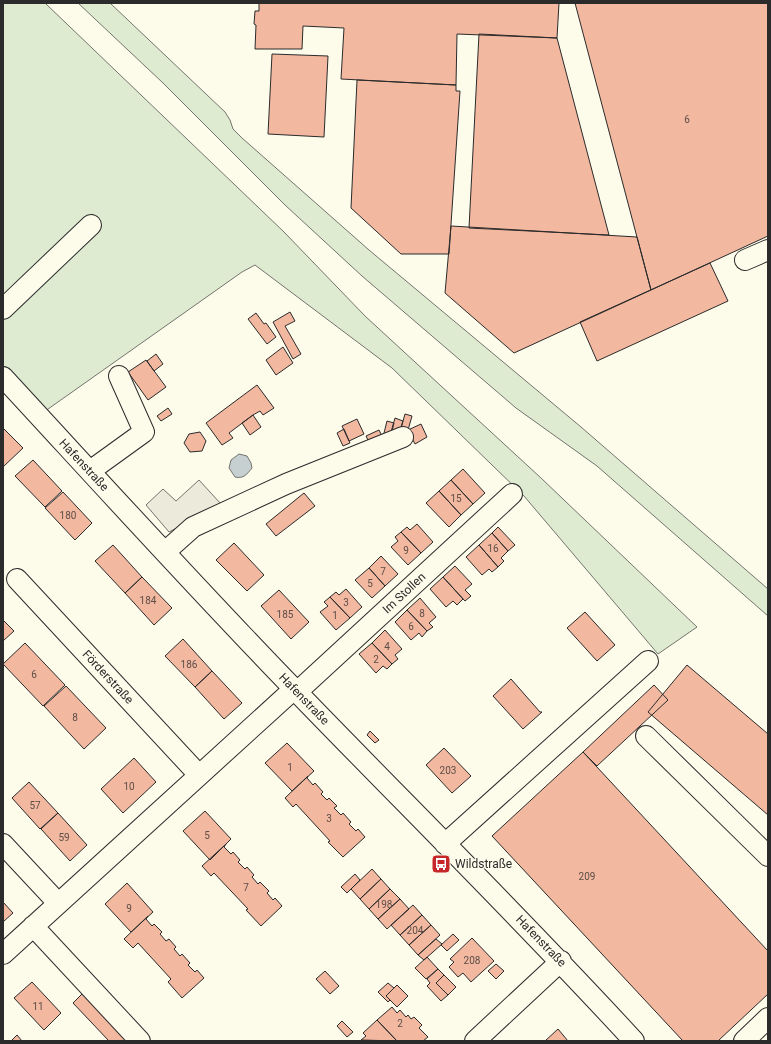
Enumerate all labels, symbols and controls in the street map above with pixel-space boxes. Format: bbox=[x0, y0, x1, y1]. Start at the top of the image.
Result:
house number: 6 bbox=[684, 114, 690, 125]
street label: Hafenstraße bbox=[56, 436, 112, 494]
house number: 15 bbox=[450, 493, 462, 504]
house number: 180 bbox=[60, 510, 77, 521]
house number: 16 bbox=[487, 543, 499, 554]
house number: 9 bbox=[403, 545, 409, 556]
house number: 7 bbox=[380, 566, 386, 577]
street label: Im Stollen bbox=[380, 570, 428, 616]
house number: 5 bbox=[367, 578, 373, 589]
house number: 184 bbox=[140, 595, 157, 606]
house number: 3 bbox=[343, 597, 349, 608]
house number: 8 bbox=[419, 608, 425, 619]
house number: 185 bbox=[277, 609, 294, 620]
house number: 1 bbox=[332, 610, 338, 621]
house number: 6 bbox=[408, 621, 414, 632]
house number: 4 bbox=[384, 641, 390, 652]
street label: Förderstraße bbox=[80, 647, 136, 707]
house number: 2 bbox=[373, 654, 379, 665]
house number: 186 bbox=[181, 659, 198, 670]
house number: 6 bbox=[31, 669, 37, 680]
street label: Hafenstraße bbox=[276, 670, 332, 728]
house number: 8 bbox=[72, 712, 78, 723]
house number: 1 bbox=[287, 762, 293, 773]
house number: 203 bbox=[440, 765, 456, 776]
house number: 10 bbox=[123, 781, 135, 792]
house number: 57 bbox=[29, 800, 41, 811]
house number: 3 bbox=[326, 813, 332, 824]
house number: 5 bbox=[204, 830, 210, 841]
house number: 59 bbox=[58, 832, 70, 843]
bus stop icon: Wildstraße bbox=[430, 853, 452, 875]
place label: Wildstraße bbox=[455, 857, 512, 871]
house number: 209 bbox=[579, 871, 595, 882]
house number: 7 bbox=[243, 882, 249, 893]
house number: 198 bbox=[376, 899, 393, 910]
house number: 9 bbox=[126, 903, 132, 914]
street label: Hafenstraße bbox=[513, 912, 569, 970]
house number: 204 bbox=[407, 925, 424, 936]
house number: 208 bbox=[464, 955, 481, 966]
house number: 11 bbox=[32, 1001, 44, 1012]
house number: 2 bbox=[397, 1018, 403, 1029]

